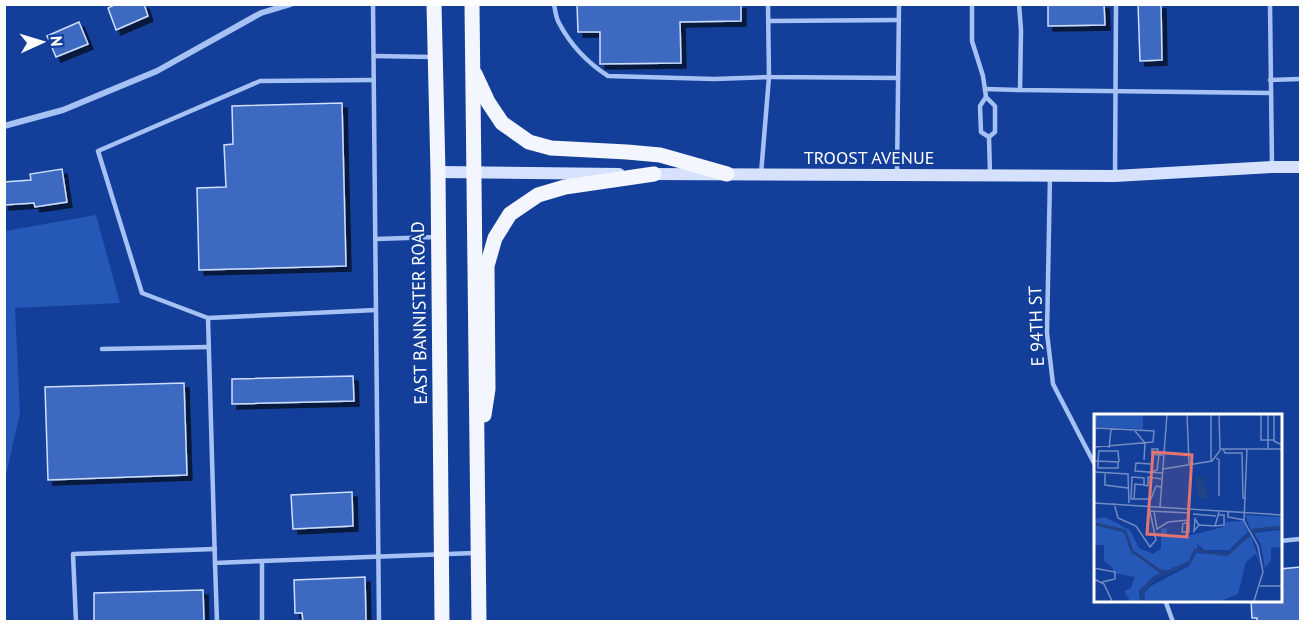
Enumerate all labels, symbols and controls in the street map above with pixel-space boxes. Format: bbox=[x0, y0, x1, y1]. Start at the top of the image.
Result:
north arrow bbox=[12, 12, 72, 72]
text: N bbox=[47, 35, 67, 47]
street label: TROOST AVENUE bbox=[804, 146, 934, 169]
street label: EAST BANNISTER ROAD bbox=[406, 221, 432, 405]
street label: E 94TH ST bbox=[1023, 285, 1049, 367]
inset map bbox=[1094, 414, 1281, 602]

